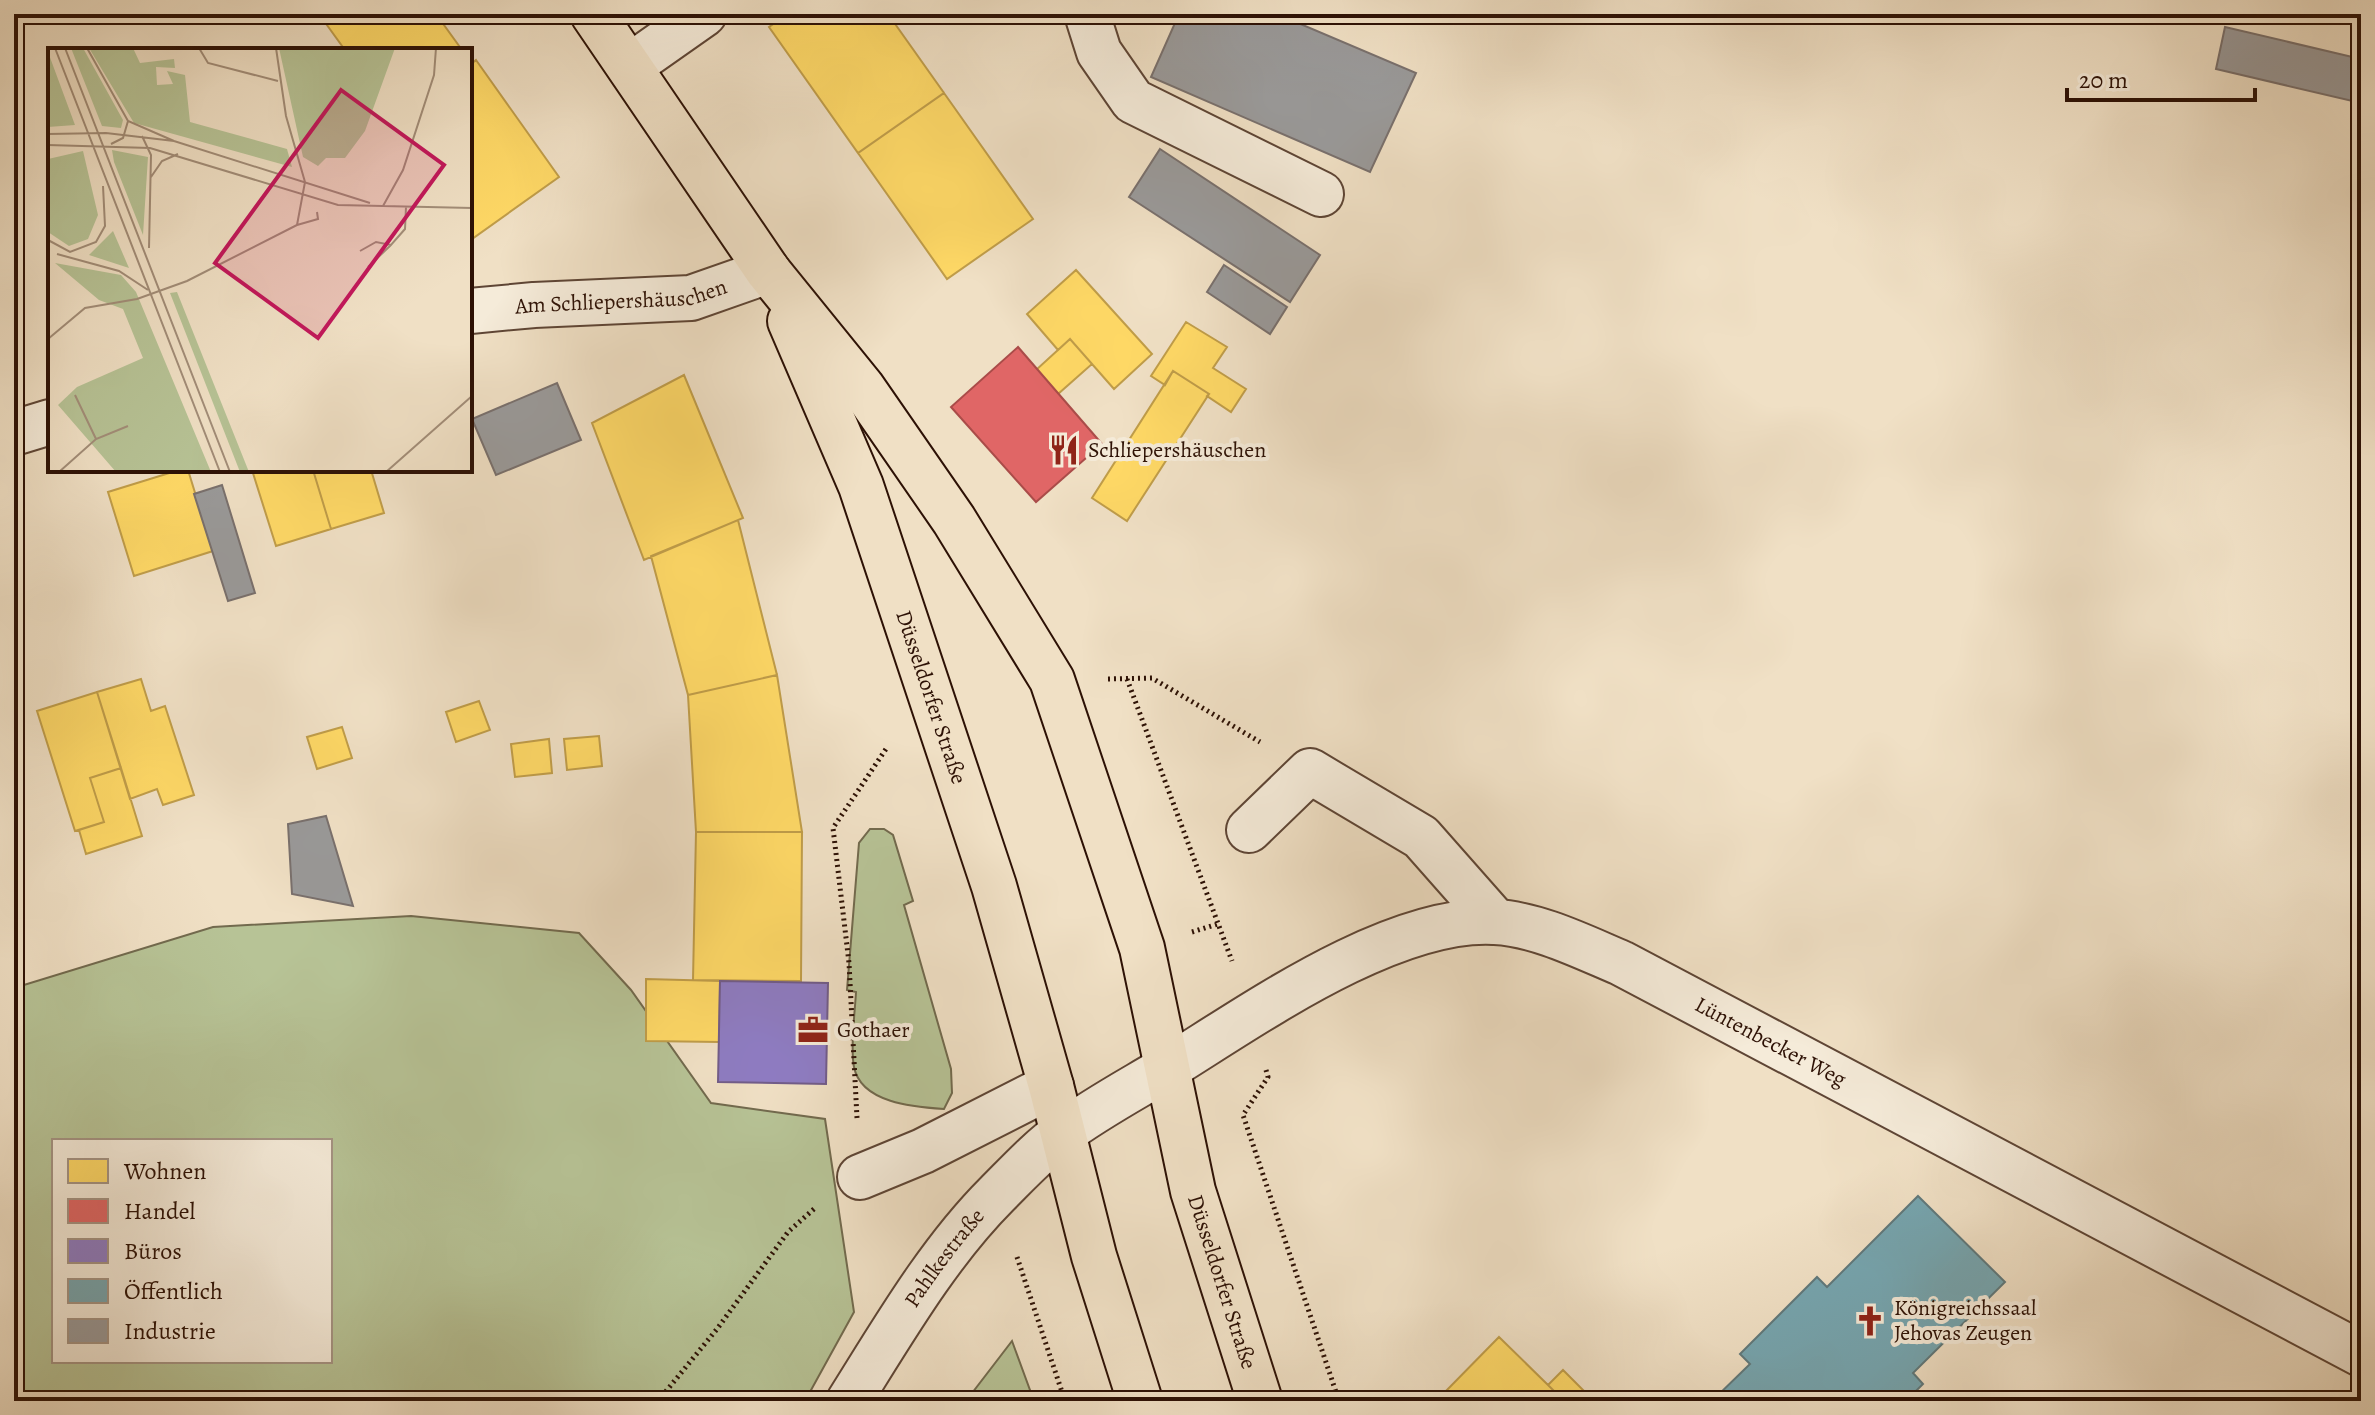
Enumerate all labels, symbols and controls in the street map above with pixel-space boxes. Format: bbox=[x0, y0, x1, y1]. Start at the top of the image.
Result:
inset map bbox=[48, 48, 472, 472]
scale bar bbox=[2067, 52, 2255, 102]
text: 20 m bbox=[2079, 64, 2128, 96]
street label: Am Schliepershäuschen bbox=[513, 272, 731, 322]
restaurant icon: Schliepershäuschen bbox=[1047, 433, 1081, 467]
place label: Schliepershäuschen bbox=[1088, 435, 1266, 465]
street label: Düsseldorfer Straße bbox=[888, 606, 974, 788]
street label: Lüntenbecker Weg bbox=[1690, 990, 1852, 1094]
office icon: Gothaer bbox=[796, 1013, 830, 1047]
place label: Gothaer bbox=[837, 1015, 910, 1045]
legend bbox=[52, 1139, 332, 1363]
text: Wohnen bbox=[123, 1155, 206, 1187]
street label: Düsseldorfer Straße bbox=[1180, 1191, 1264, 1373]
text: Handel bbox=[124, 1195, 196, 1227]
street label: Pahlkestraße bbox=[897, 1202, 991, 1313]
text: Büros bbox=[124, 1235, 182, 1267]
text: Öffentlich bbox=[124, 1275, 223, 1307]
place label: Königreichssaal Jehovas Zeugen bbox=[1894, 1293, 2036, 1348]
church icon: Königreichssaal Jehovas Zeugen bbox=[1853, 1304, 1887, 1338]
text: Industrie bbox=[124, 1315, 216, 1347]

